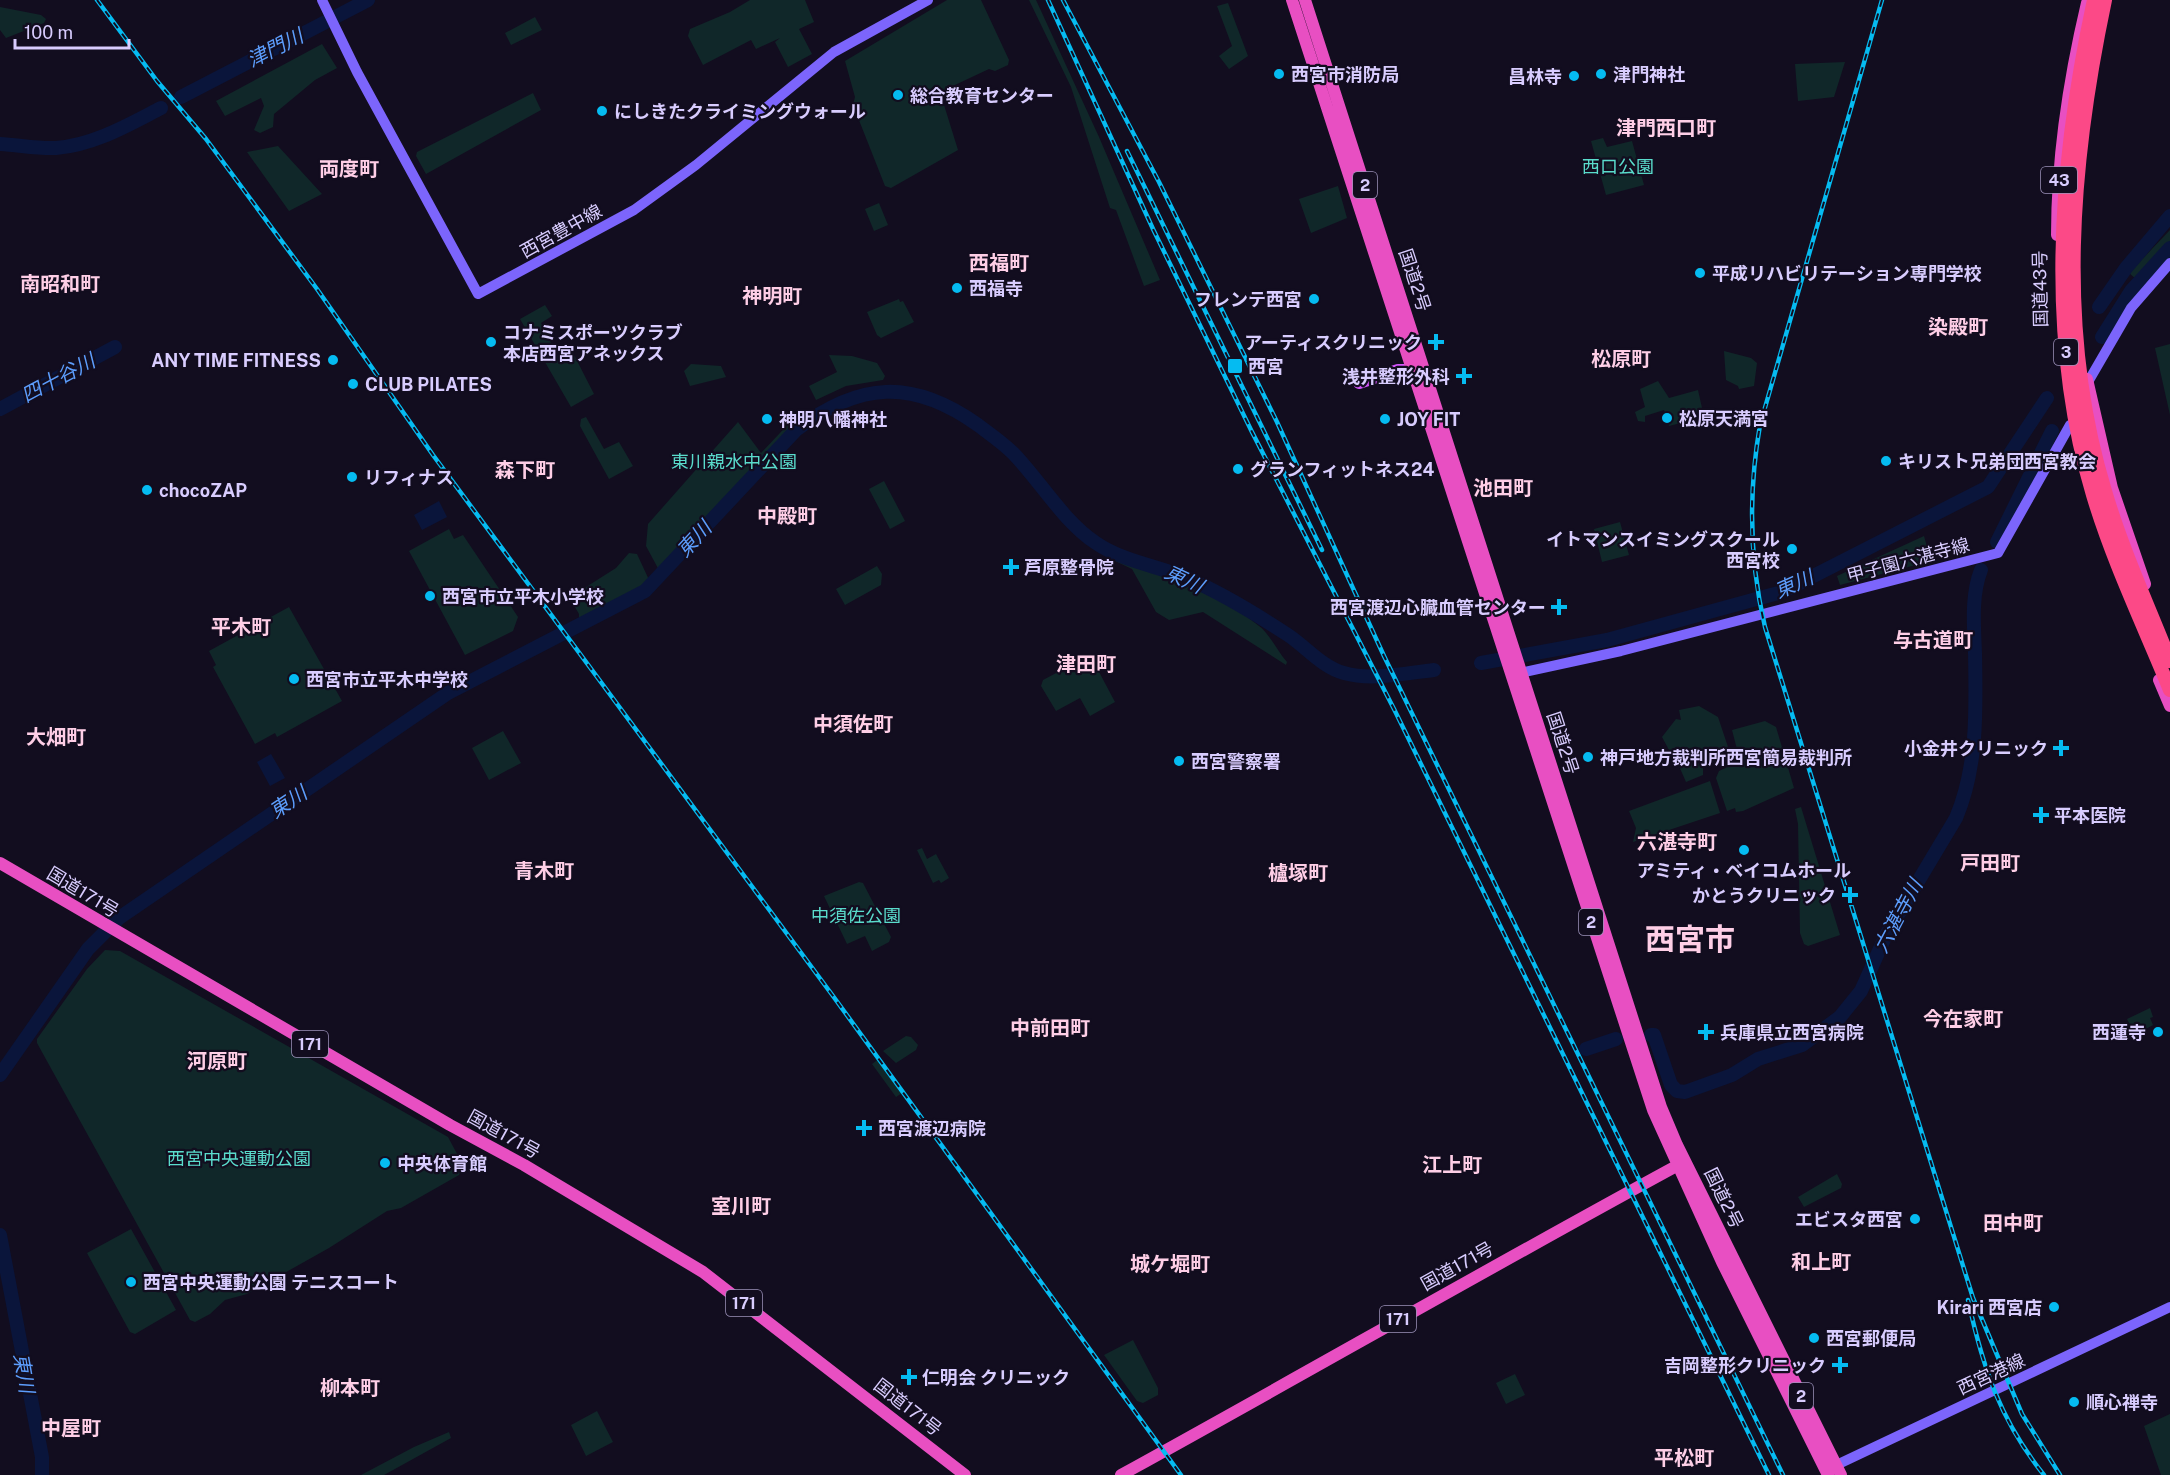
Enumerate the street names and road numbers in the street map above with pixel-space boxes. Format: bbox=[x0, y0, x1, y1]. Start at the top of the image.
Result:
road number: 43 bbox=[2041, 167, 2077, 193]
road number: 2 bbox=[1353, 172, 1377, 198]
street label: 西宮豊中線 bbox=[517, 200, 605, 262]
street label: 国道2号 bbox=[1395, 246, 1435, 314]
street label: 国道43号 bbox=[2029, 250, 2051, 328]
road number: 3 bbox=[2054, 339, 2078, 365]
street label: 甲子園六湛寺線 bbox=[1844, 534, 1972, 586]
street label: 国道2号 bbox=[1543, 709, 1583, 777]
street label: 国道171号 bbox=[43, 862, 123, 922]
road number: 2 bbox=[1579, 909, 1603, 935]
road number: 171 bbox=[292, 1031, 328, 1057]
street label: 国道171号 bbox=[464, 1105, 544, 1163]
street label: 国道2号 bbox=[1700, 1164, 1748, 1232]
street label: 国道171号 bbox=[1417, 1237, 1497, 1295]
road number: 171 bbox=[726, 1290, 762, 1316]
road number: 171 bbox=[1380, 1306, 1416, 1332]
street label: 西宮港線 bbox=[1954, 1349, 2028, 1399]
street label: 国道171号 bbox=[870, 1374, 946, 1440]
road number: 2 bbox=[1789, 1383, 1813, 1409]

